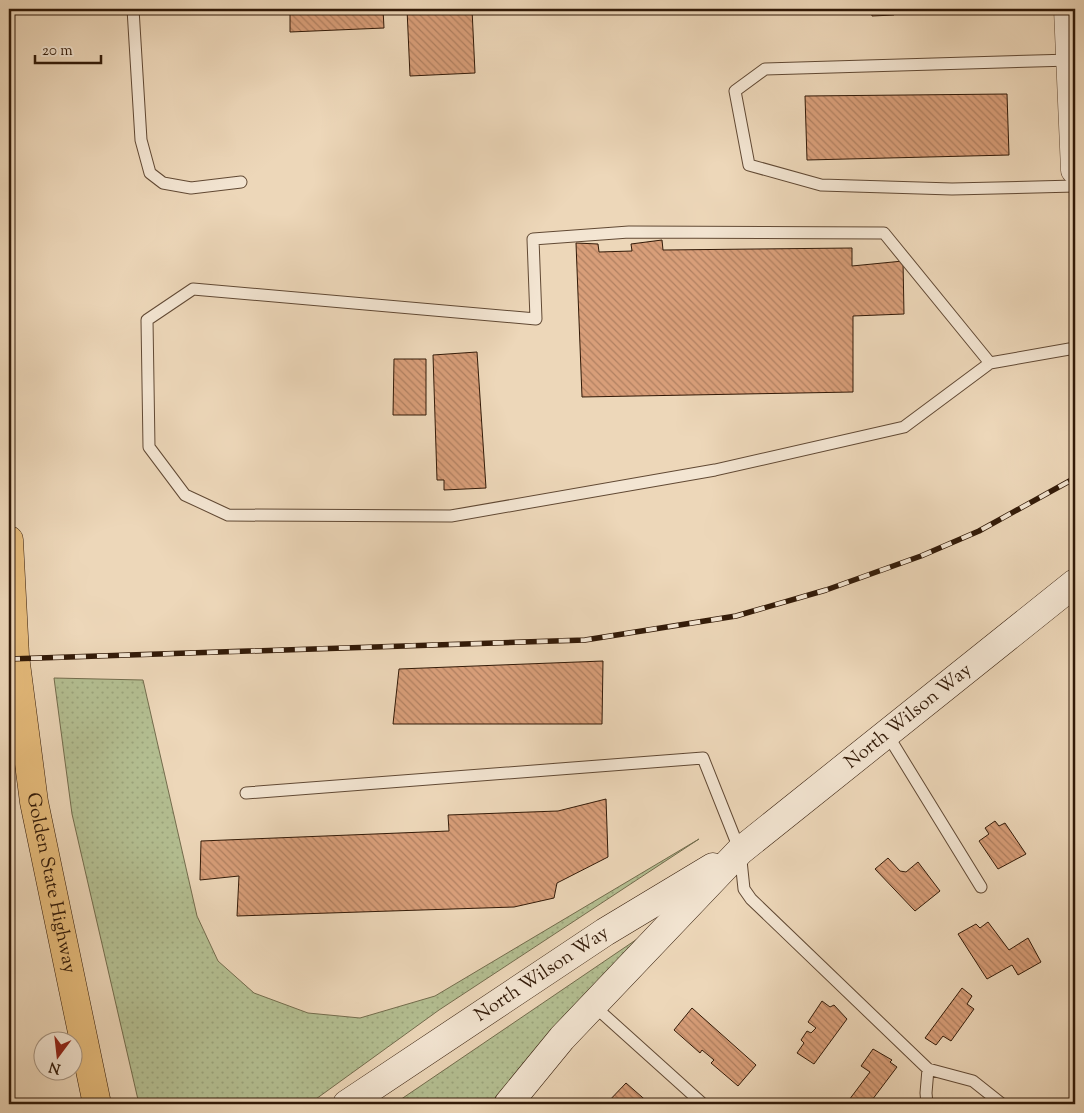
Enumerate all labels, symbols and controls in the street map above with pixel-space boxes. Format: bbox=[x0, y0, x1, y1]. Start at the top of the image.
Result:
scale bar bbox=[35, 32, 101, 64]
text: 20 m bbox=[42, 41, 73, 62]
street label: North Wilson Way bbox=[839, 657, 978, 776]
street label: Golden State Highway bbox=[19, 791, 83, 976]
street label: North Wilson Way bbox=[469, 919, 615, 1029]
north arrow bbox=[32, 1030, 82, 1080]
text: N bbox=[47, 1056, 63, 1078]

